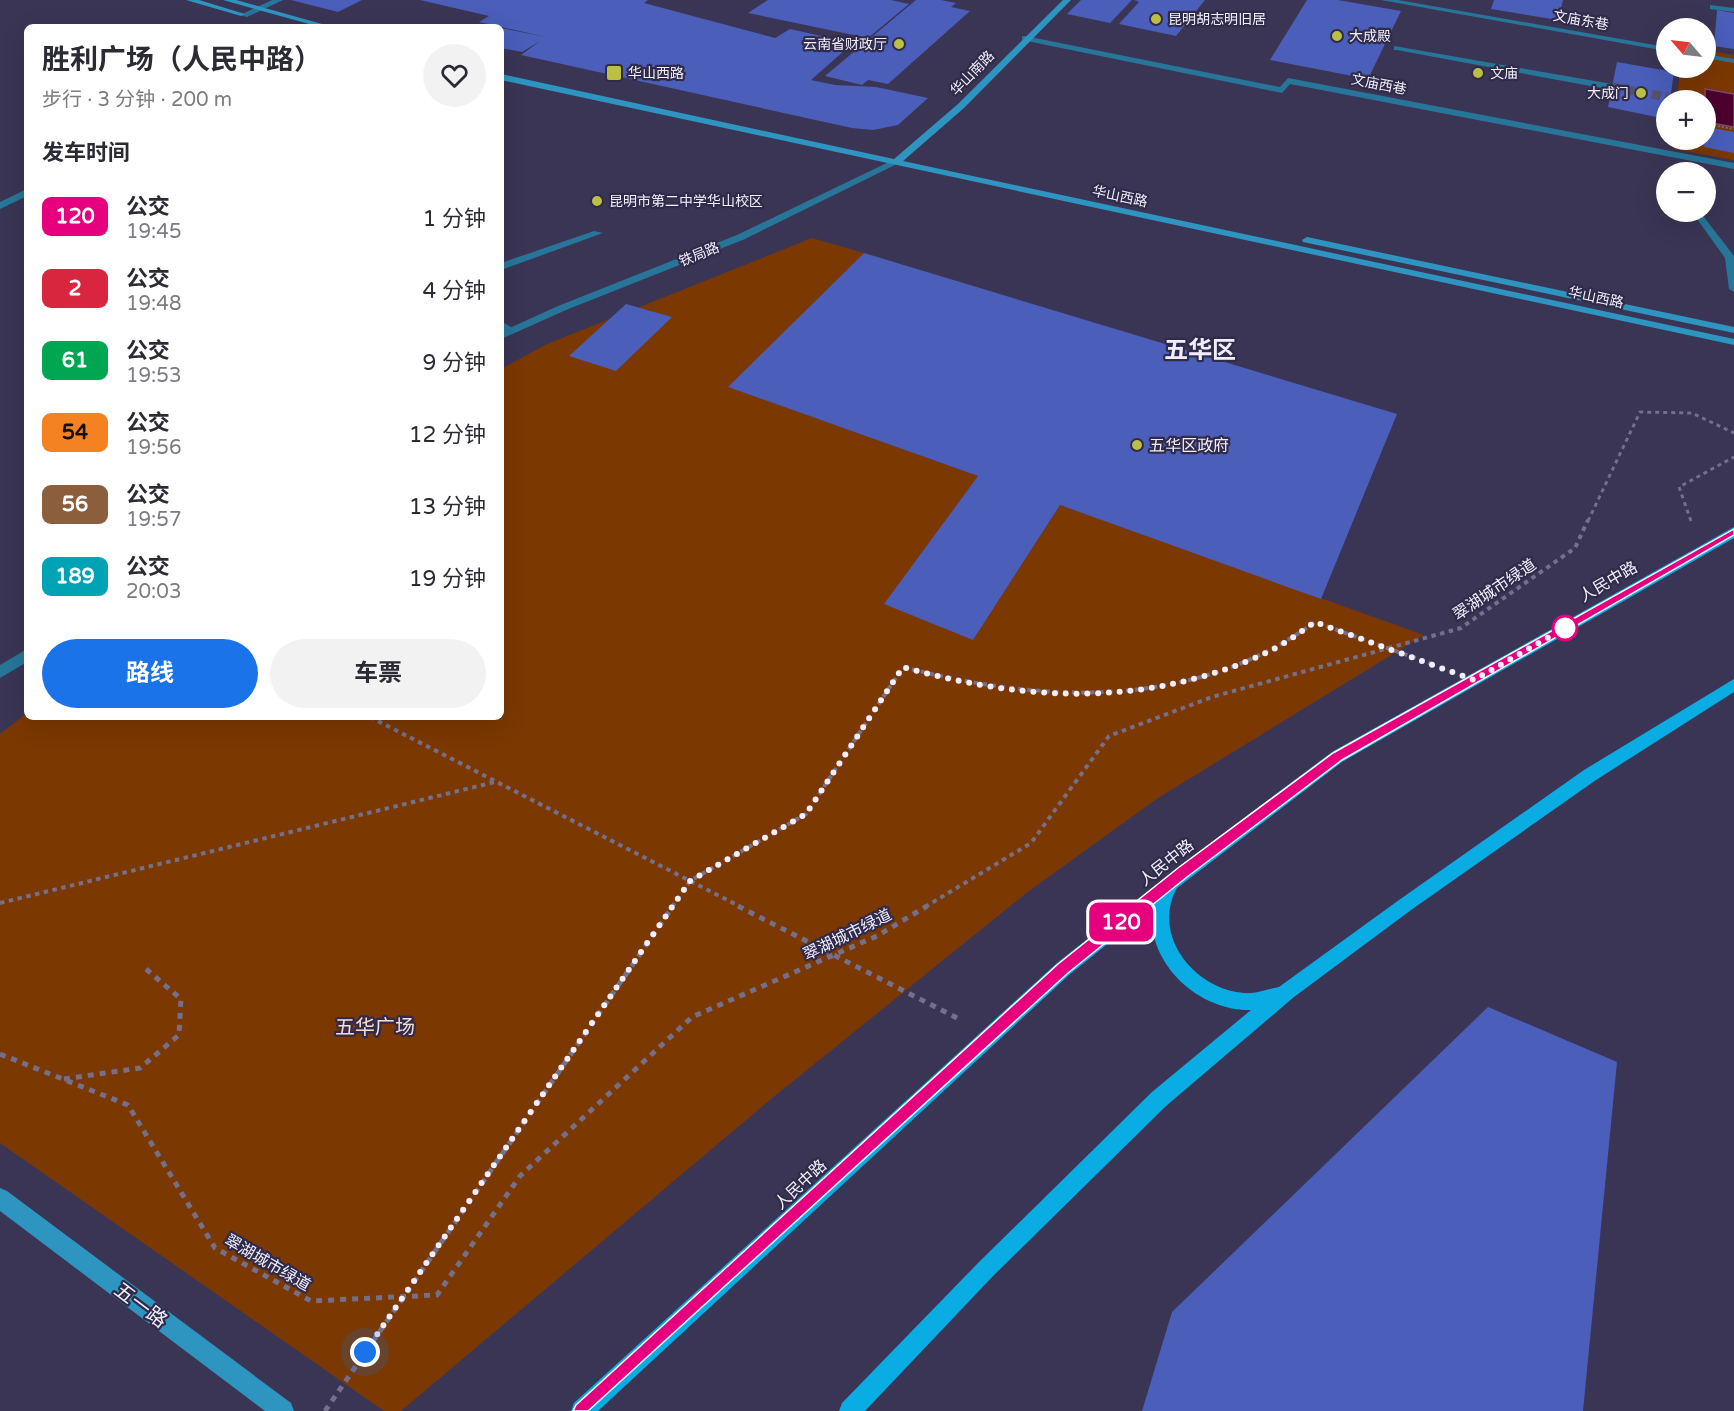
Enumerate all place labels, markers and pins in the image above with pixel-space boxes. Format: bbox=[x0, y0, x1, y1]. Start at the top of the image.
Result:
place label: 昆明胡志明旧居 bbox=[1168, 11, 1266, 28]
marker: 昆明胡志明旧居 bbox=[1149, 12, 1163, 26]
place label: 大成殿 bbox=[1349, 28, 1391, 45]
marker: 大成殿 bbox=[1330, 29, 1344, 43]
place label: 云南省财政厅 bbox=[803, 36, 887, 53]
marker: 云南省财政厅 bbox=[892, 37, 906, 51]
marker: 华山西路 bbox=[605, 64, 623, 82]
place label: 华山西路 bbox=[628, 65, 684, 82]
place label: 文庙 bbox=[1490, 65, 1518, 82]
marker: 文庙 bbox=[1471, 66, 1485, 80]
place label: 大成门 bbox=[1587, 85, 1629, 102]
marker: 大成门 bbox=[1634, 86, 1648, 100]
place label: 昆明市第二中学华山校区 bbox=[609, 193, 763, 210]
marker: 昆明市第二中学华山校区 bbox=[590, 194, 604, 208]
place label: 五华区政府 bbox=[1149, 436, 1229, 456]
marker: 五华区政府 bbox=[1130, 438, 1144, 452]
unlabelled marker bbox=[1552, 615, 1578, 641]

